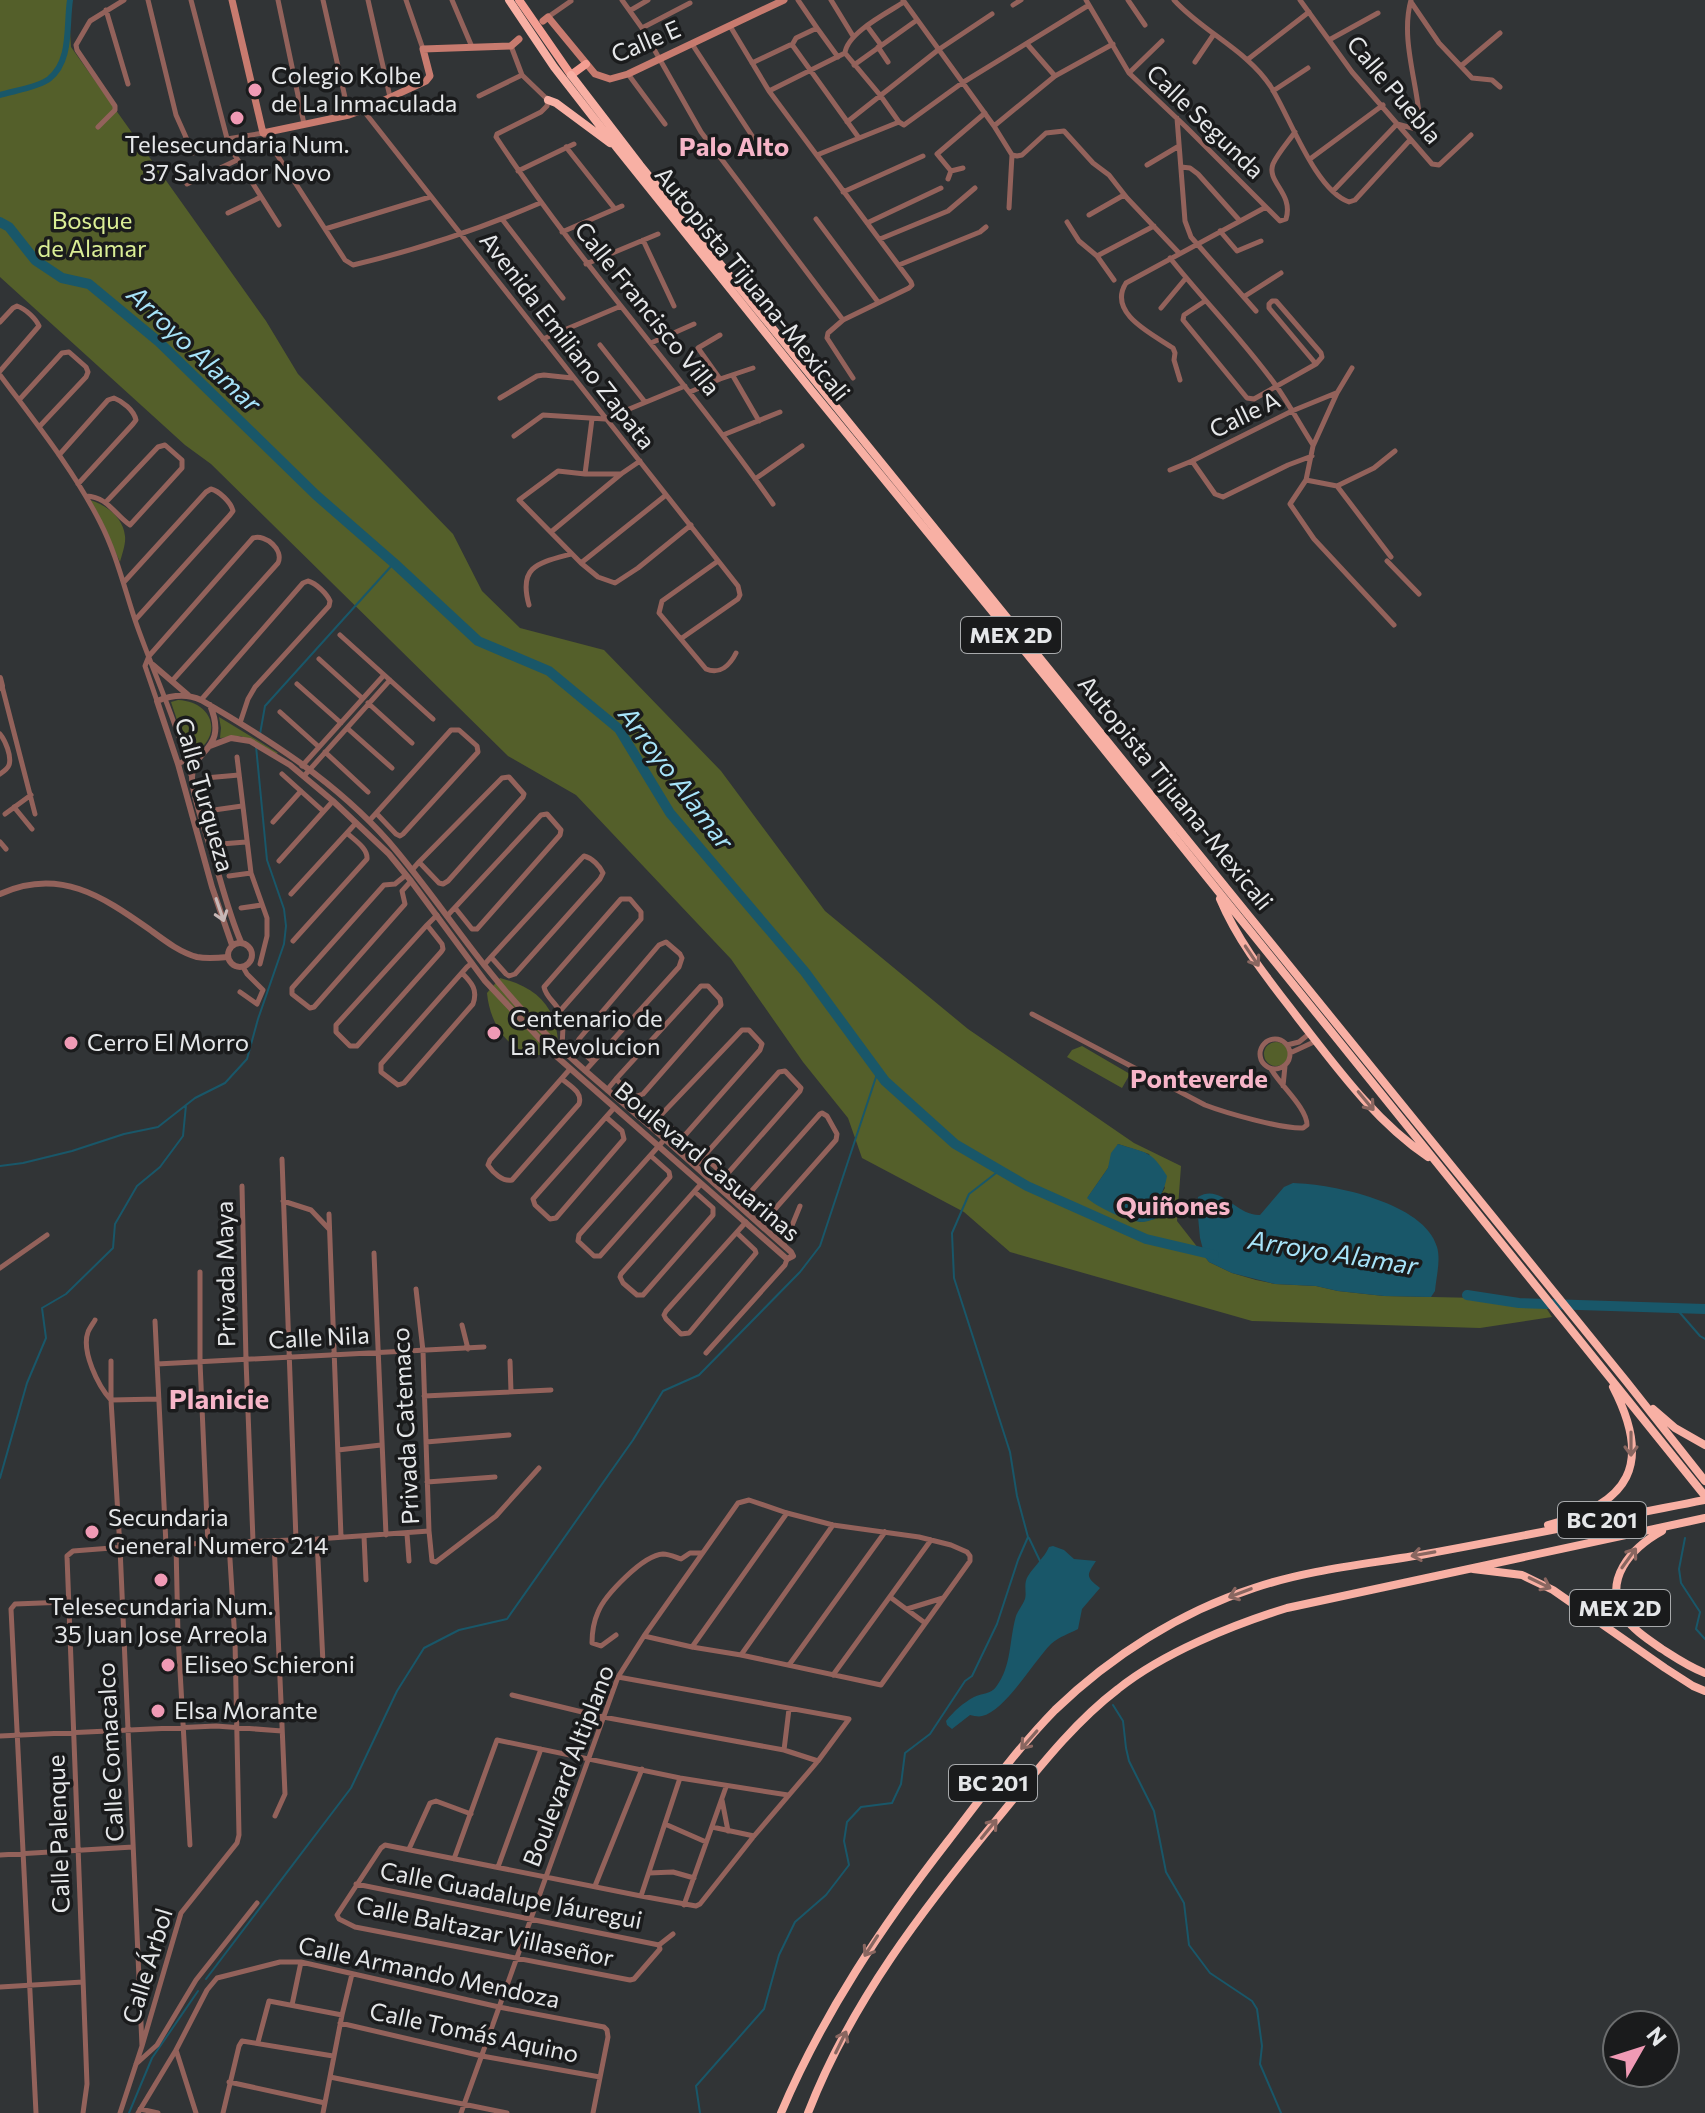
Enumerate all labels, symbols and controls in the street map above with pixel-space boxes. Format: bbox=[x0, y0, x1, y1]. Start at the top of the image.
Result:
street label: Calle E bbox=[606, 13, 685, 68]
street label: Calle Puebla bbox=[1341, 29, 1449, 149]
street label: Calle Segunda bbox=[1141, 58, 1271, 184]
place label: Colegio Kolbe de La Inmaculada bbox=[271, 60, 457, 117]
marker: Colegio Kolbe de La Inmaculada bbox=[246, 81, 264, 99]
marker: Telesecundaria Num. 37 Salvador Novo bbox=[228, 109, 246, 127]
place label: Telesecundaria Num. 37 Salvador Novo bbox=[125, 129, 349, 186]
district label: Palo Alto bbox=[679, 130, 789, 161]
street label: Autopista Tijuana-Mexicali bbox=[650, 160, 857, 406]
park label: Bosque de Alamar bbox=[37, 205, 147, 262]
street label: Calle Francisco Villa bbox=[569, 216, 727, 401]
street label: Avenida Emiliano Zapata bbox=[474, 226, 662, 455]
water label: Arroyo Alamar bbox=[121, 277, 269, 419]
street label: Calle A bbox=[1204, 384, 1284, 443]
road number: MEX 2D bbox=[961, 617, 1061, 653]
street label: Autopista Tijuana-Mexicali bbox=[1073, 669, 1280, 915]
water label: Arroyo Alamar bbox=[613, 698, 742, 856]
street label: Calle Turqueza bbox=[170, 714, 241, 875]
one-way arrow bbox=[213, 897, 228, 922]
one-way arrow bbox=[1244, 945, 1260, 967]
place label: Centenario de La Revolucion bbox=[510, 1003, 663, 1060]
marker: Centenario de La Revolucion bbox=[485, 1024, 503, 1042]
place label: Cerro El Morro bbox=[87, 1027, 249, 1056]
marker: Cerro El Morro bbox=[62, 1034, 80, 1052]
district label: Ponteverde bbox=[1130, 1062, 1268, 1093]
street label: Boulevard Casuarinas bbox=[609, 1075, 806, 1247]
one-way arrow bbox=[1357, 1090, 1375, 1111]
district label: Quiñones bbox=[1116, 1189, 1230, 1220]
street label: Privada Maya bbox=[209, 1201, 240, 1347]
water label: Arroyo Alamar bbox=[1245, 1223, 1422, 1280]
street label: Calle Nila bbox=[268, 1319, 370, 1354]
street label: Privada Catemaco bbox=[385, 1327, 424, 1525]
district label: Planicie bbox=[169, 1381, 269, 1415]
one-way arrow bbox=[1623, 1430, 1639, 1457]
place label: Secundaria General Numero 214 bbox=[108, 1502, 328, 1559]
road number: BC 201 bbox=[1558, 1502, 1646, 1538]
marker: Secundaria General Numero 214 bbox=[83, 1523, 101, 1541]
one-way arrow bbox=[1410, 1548, 1436, 1563]
one-way arrow bbox=[1621, 1548, 1637, 1570]
marker: Telesecundaria Num. 35 Juan Jose Arreola bbox=[152, 1571, 170, 1589]
one-way arrow bbox=[1528, 1576, 1552, 1592]
one-way arrow bbox=[1228, 1587, 1253, 1601]
road number: MEX 2D bbox=[1570, 1590, 1670, 1626]
place label: Telesecundaria Num. 35 Juan Jose Arreola bbox=[49, 1591, 273, 1648]
place label: Eliseo Schieroni bbox=[184, 1649, 355, 1678]
marker: Eliseo Schieroni bbox=[159, 1656, 177, 1674]
street label: Boulevard Altiplano bbox=[516, 1661, 619, 1870]
street label: Calle Comacalco bbox=[90, 1662, 129, 1842]
place label: Elsa Morante bbox=[174, 1695, 318, 1724]
marker: Elsa Morante bbox=[149, 1702, 167, 1720]
one-way arrow bbox=[1020, 1729, 1038, 1749]
street label: Calle Palenque bbox=[40, 1754, 75, 1914]
road number: BC 201 bbox=[949, 1765, 1037, 1801]
one-way arrow bbox=[980, 1819, 998, 1840]
street label: Calle Guadalupe Jáuregui bbox=[378, 1855, 645, 1934]
street label: Calle Baltazar Villaseñor bbox=[354, 1889, 617, 1972]
street label: Calle Árbol bbox=[115, 1904, 178, 2027]
street label: Calle Armando Mendoza bbox=[296, 1930, 563, 2013]
one-way arrow bbox=[862, 1934, 878, 1957]
street label: Calle Tomás Aquino bbox=[367, 1995, 581, 2068]
north arrow bbox=[1601, 2009, 1681, 2089]
text: N bbox=[1641, 2021, 1673, 2051]
one-way arrow bbox=[834, 2031, 849, 2055]

